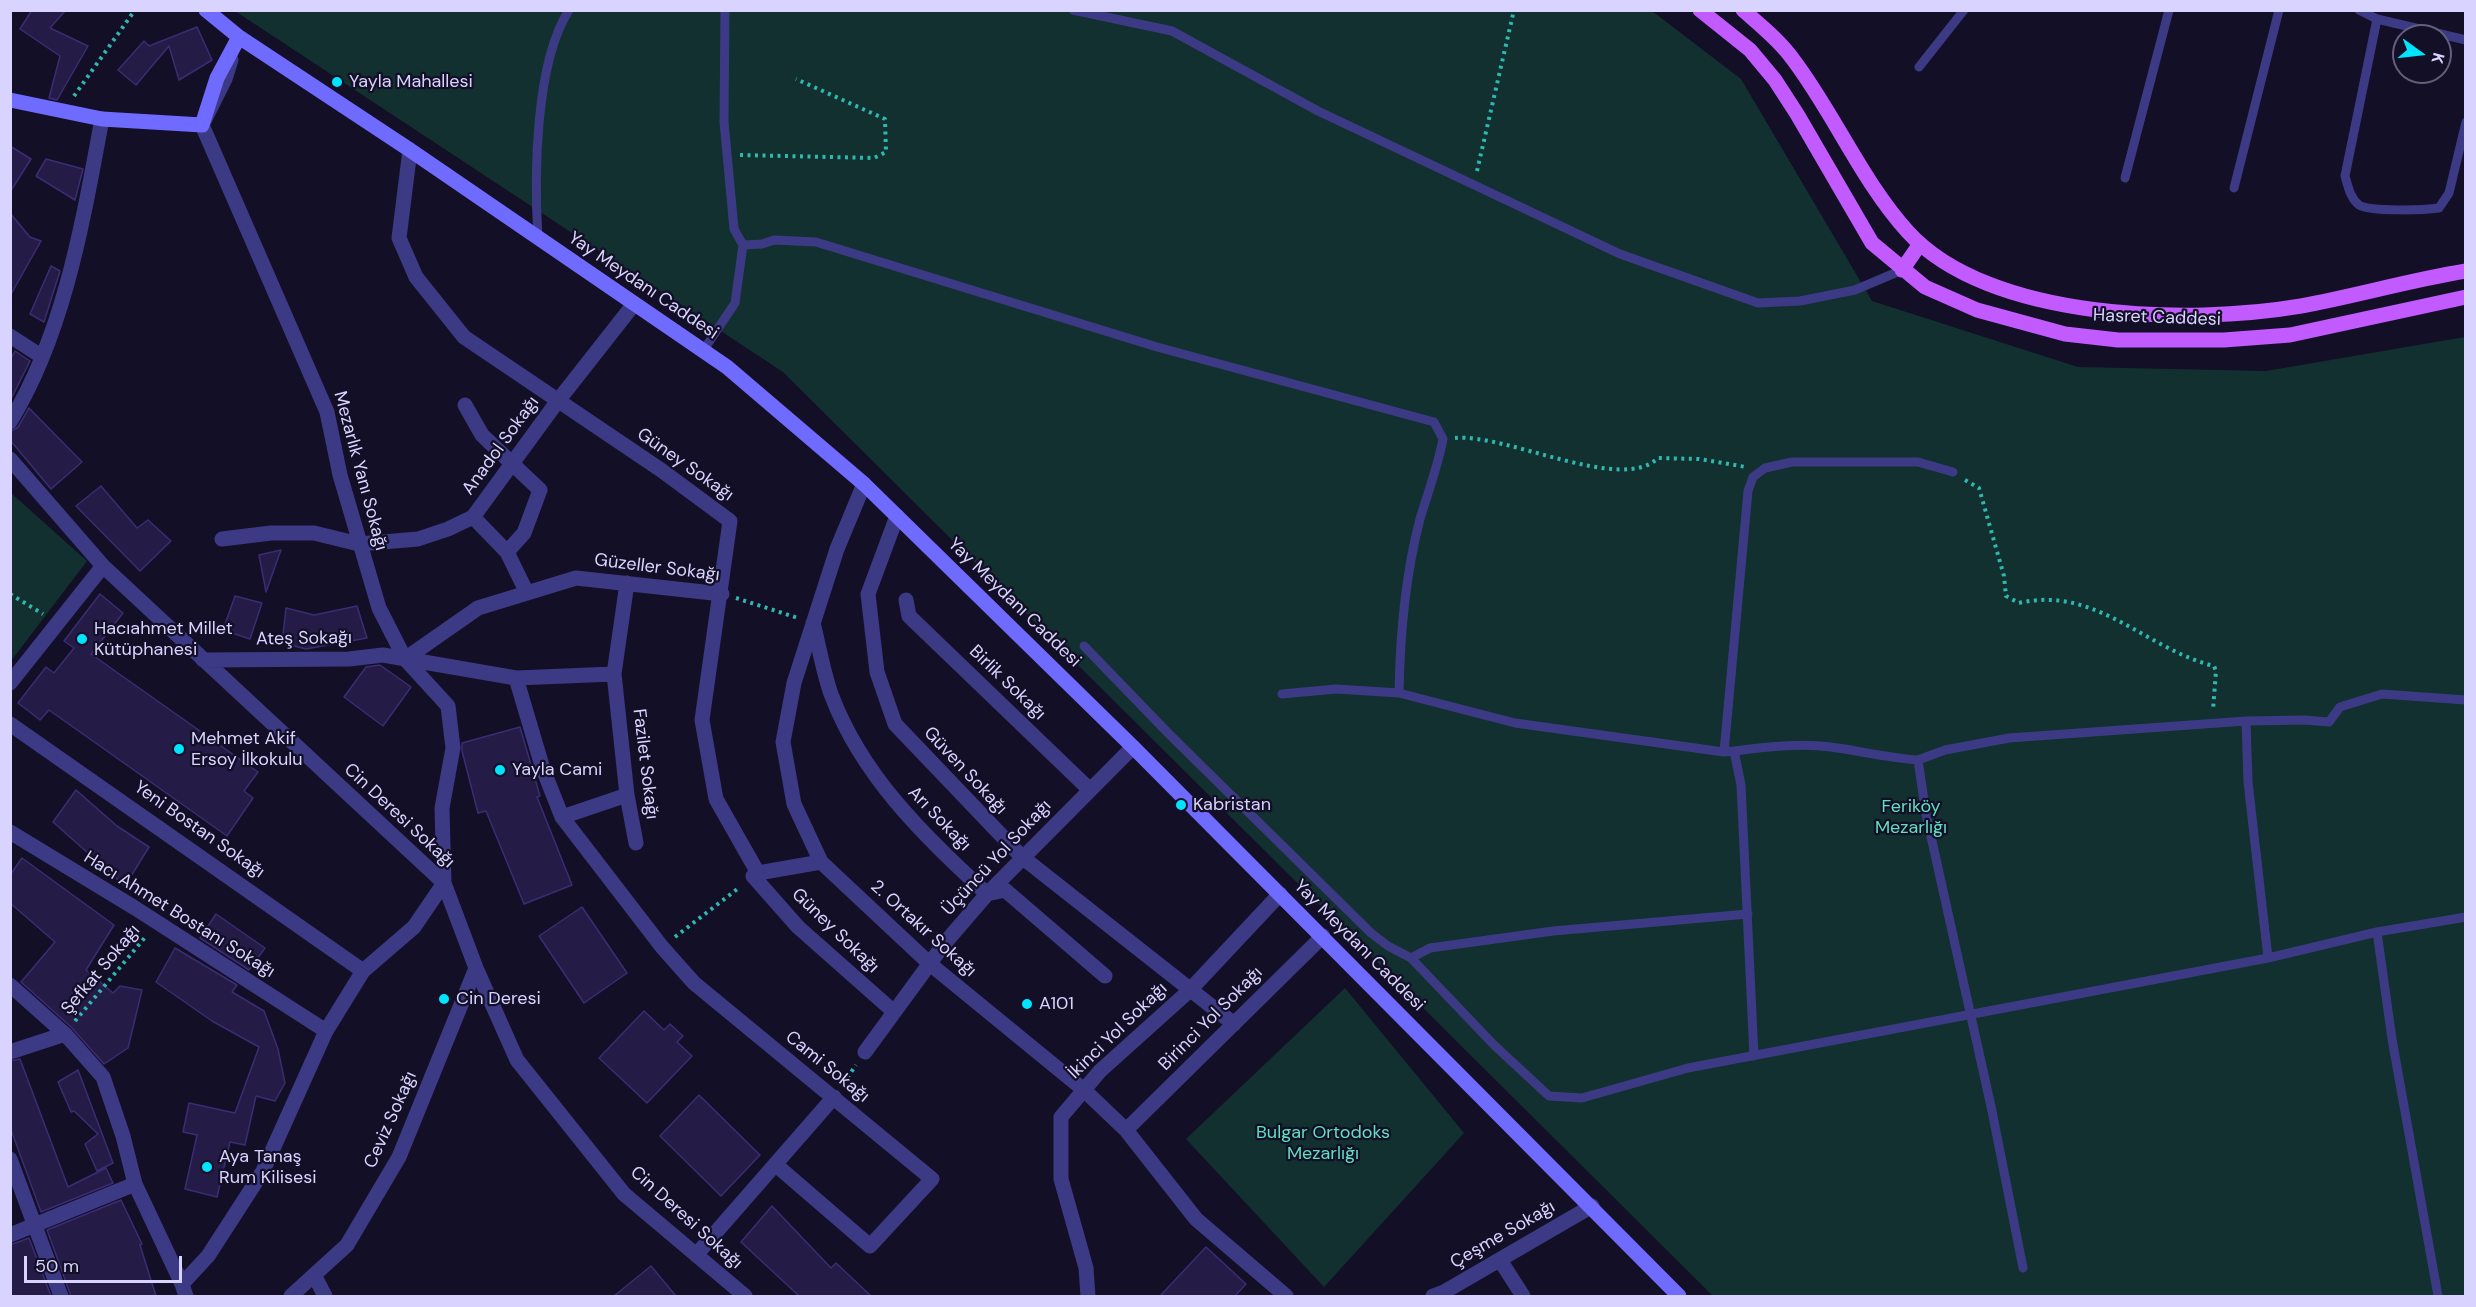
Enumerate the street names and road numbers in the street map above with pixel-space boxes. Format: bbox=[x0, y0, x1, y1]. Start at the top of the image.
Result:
street label: Yay Meydanı Caddesi bbox=[564, 228, 722, 344]
street label: Hasret Caddesi bbox=[2093, 305, 2221, 331]
street label: Mezarlık Yanı Sokağı bbox=[328, 389, 392, 553]
street label: Anadol Sokağı bbox=[458, 392, 544, 500]
street label: Güney Sokağı bbox=[633, 424, 737, 506]
street label: Yay Meydanı Caddesi bbox=[943, 534, 1085, 672]
street label: Güzeller Sokağı bbox=[593, 550, 721, 586]
street label: Ateş Sokağı bbox=[256, 627, 352, 651]
street label: Birlik Sokağı bbox=[964, 641, 1050, 725]
street label: Fazilet Sokağı bbox=[628, 708, 662, 820]
street label: Güven Sokağı bbox=[919, 723, 1011, 819]
street label: Cin Deresi Sokağı bbox=[339, 759, 459, 873]
street label: Yeni Bostan Sokağı bbox=[129, 777, 269, 883]
street label: Arı Sokağı bbox=[903, 782, 975, 856]
street label: Üçüncü Yol Sokağı bbox=[938, 796, 1056, 920]
street label: Hacı Ahmet Bostanı Sokağı bbox=[79, 847, 279, 983]
street label: 2. Ortakır Sokağı bbox=[866, 876, 980, 982]
street label: Yay Meydanı Caddesi bbox=[1289, 876, 1429, 1016]
street label: Güney Sokağı bbox=[787, 884, 883, 978]
street label: Şefkat Sokağı bbox=[57, 920, 145, 1020]
street label: Birinci Yol Sokağı bbox=[1155, 963, 1267, 1075]
street label: İkinci Yol Sokağı bbox=[1064, 978, 1172, 1084]
street label: Cami Sokağı bbox=[781, 1027, 873, 1107]
street label: Ceviz Sokağı bbox=[360, 1068, 422, 1172]
street label: Cin Deresi Sokağı bbox=[625, 1162, 747, 1274]
street label: Çeşme Sokağı bbox=[1447, 1196, 1559, 1274]

